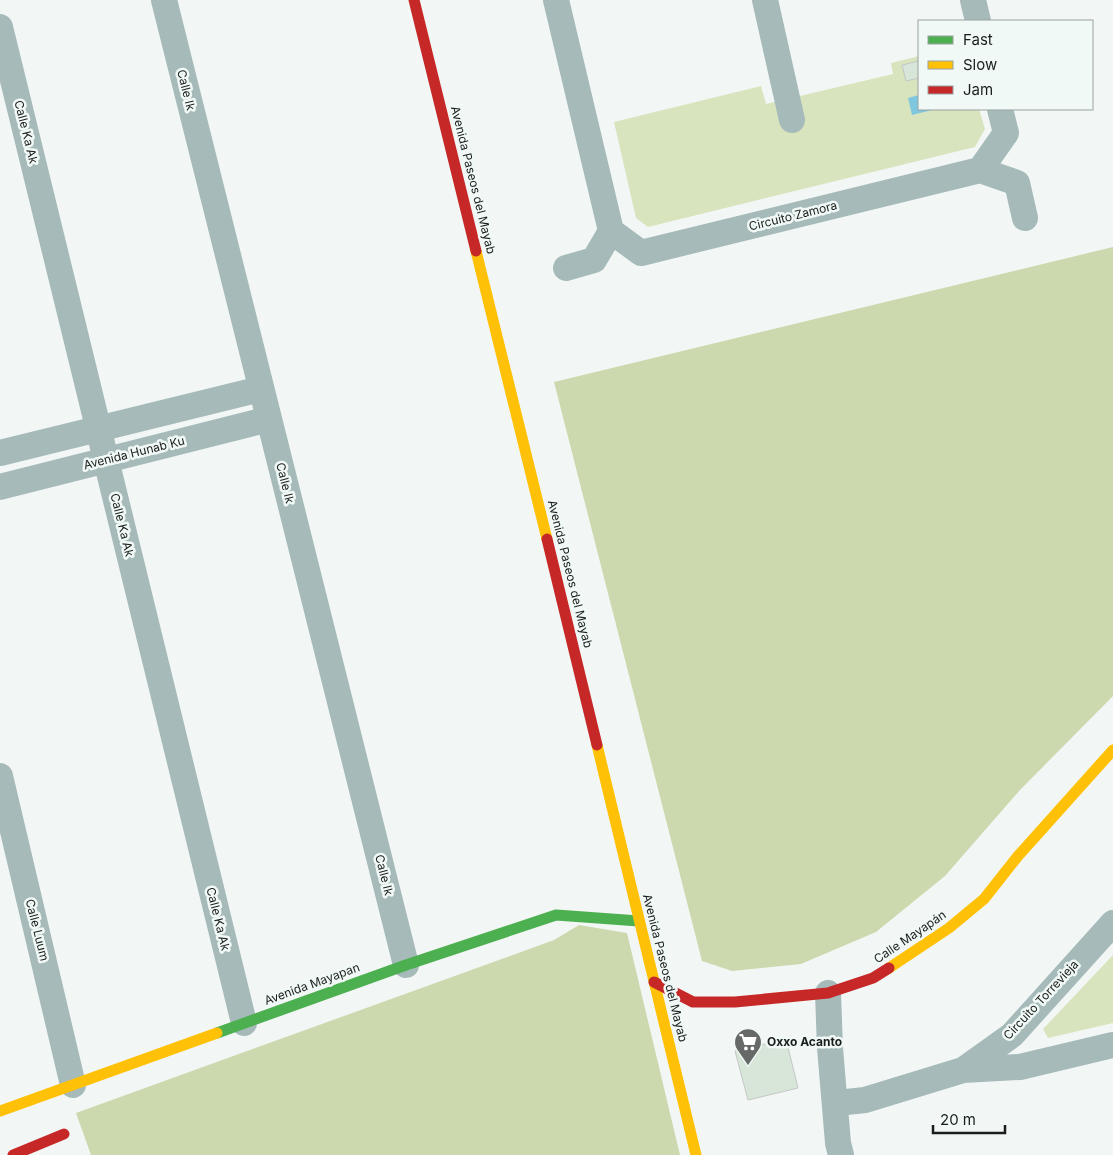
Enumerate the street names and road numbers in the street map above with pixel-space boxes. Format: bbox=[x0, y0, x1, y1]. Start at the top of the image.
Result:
street label: Calle Ik bbox=[174, 68, 199, 112]
street label: Calle Ka Ak bbox=[11, 99, 42, 165]
street label: Avenida Paseos del Mayab bbox=[448, 104, 499, 255]
street label: Circuito Zamora bbox=[747, 197, 839, 234]
street label: Avenida Hunab Ku bbox=[82, 433, 186, 472]
street label: Calle Ik bbox=[273, 461, 298, 505]
street label: Calle Ka Ak bbox=[107, 492, 138, 558]
street label: Avenida Paseos del Mayab bbox=[545, 498, 596, 649]
street label: Calle Ik bbox=[372, 853, 397, 897]
street label: Calle Ka Ak bbox=[203, 886, 234, 952]
street label: Avenida Paseos del Mayab bbox=[640, 892, 691, 1043]
street label: Calle Luum bbox=[23, 897, 52, 962]
street label: Calle Mayapán bbox=[871, 907, 949, 966]
street label: Circuito Torrevieja bbox=[1000, 957, 1081, 1043]
street label: Avenida Mayapan bbox=[262, 959, 362, 1008]

